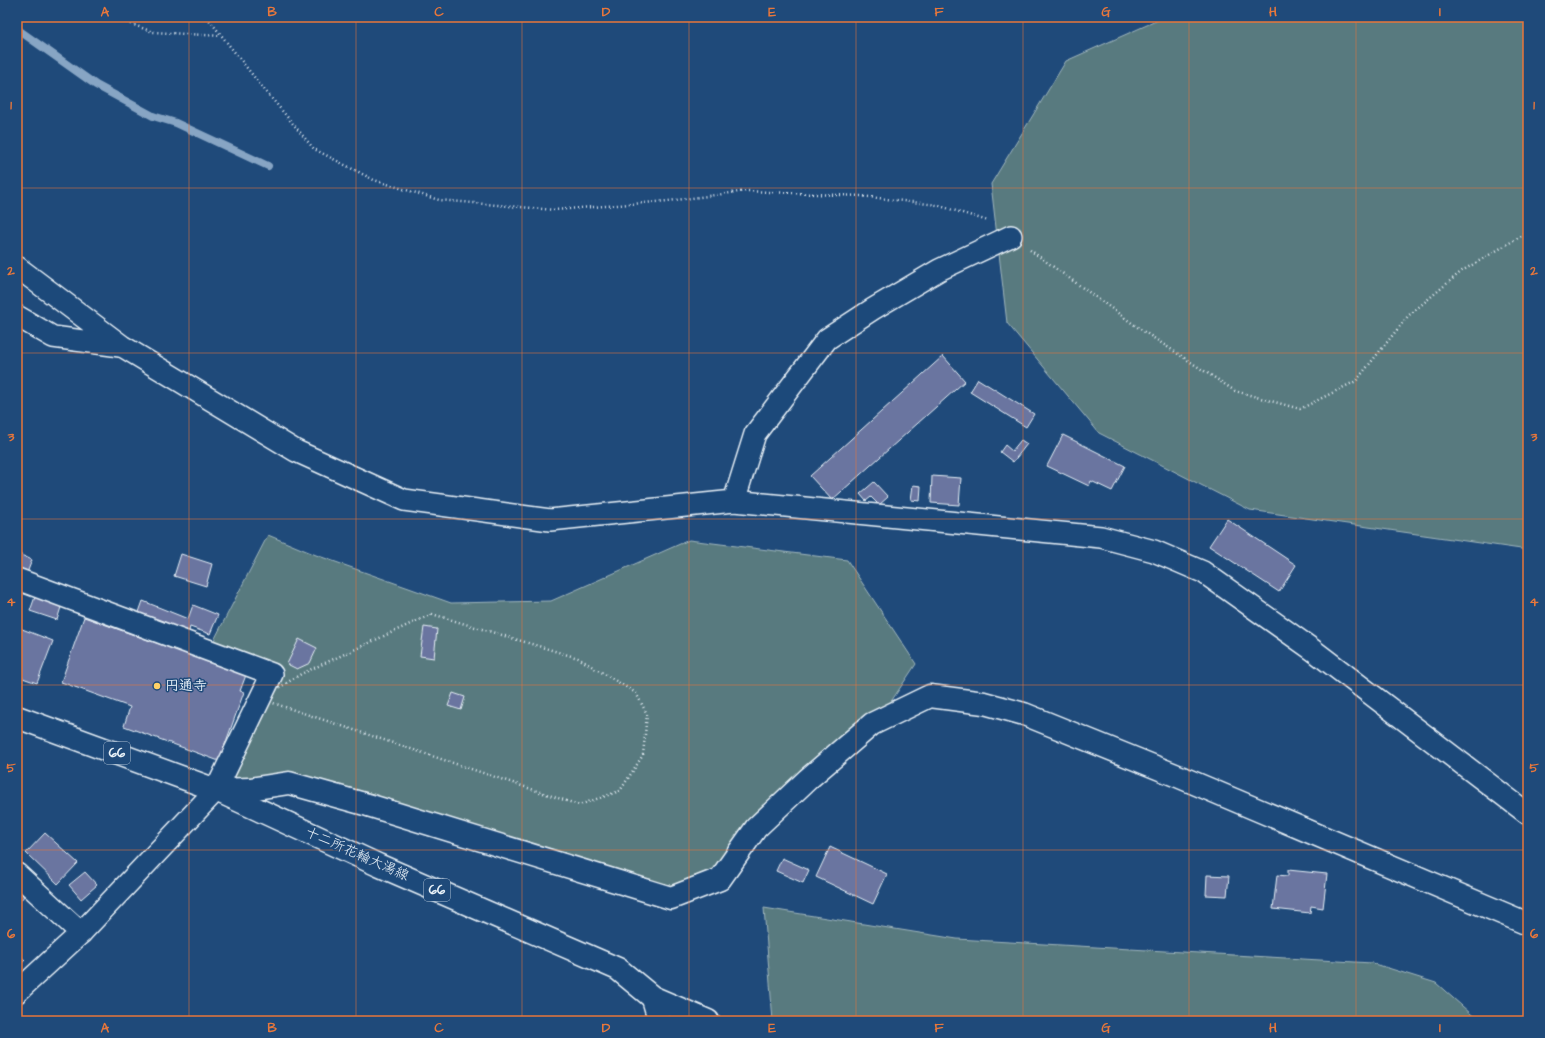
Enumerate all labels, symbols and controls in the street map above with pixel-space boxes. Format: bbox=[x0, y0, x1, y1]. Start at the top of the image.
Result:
text: A bbox=[101, 3, 110, 21]
text: B bbox=[267, 3, 277, 21]
text: C bbox=[434, 3, 444, 21]
text: D bbox=[602, 3, 611, 21]
text: E bbox=[768, 3, 776, 21]
text: F bbox=[934, 3, 944, 21]
text: G bbox=[1101, 3, 1111, 21]
text: H bbox=[1269, 3, 1277, 21]
text: I bbox=[1439, 3, 1441, 21]
text: 1 bbox=[10, 96, 12, 114]
text: 1 bbox=[1533, 96, 1535, 114]
text: 2 bbox=[6, 262, 15, 280]
text: 2 bbox=[1529, 262, 1538, 280]
text: 3 bbox=[7, 428, 15, 446]
text: 3 bbox=[1530, 428, 1538, 446]
text: 4 bbox=[7, 593, 16, 611]
text: 4 bbox=[1530, 593, 1539, 611]
place label: 円通寺 bbox=[165, 676, 207, 696]
marker: 円通寺 bbox=[152, 681, 162, 691]
road number: 66 bbox=[104, 742, 130, 764]
text: 5 bbox=[6, 759, 16, 777]
text: 5 bbox=[1529, 759, 1539, 777]
street label: 十二所花輪大湯線 bbox=[302, 822, 412, 886]
road number: 66 bbox=[424, 879, 450, 901]
text: 6 bbox=[7, 925, 16, 943]
text: 6 bbox=[1530, 925, 1539, 943]
text: A bbox=[101, 1019, 110, 1037]
text: B bbox=[267, 1019, 277, 1037]
text: C bbox=[434, 1019, 444, 1037]
text: D bbox=[602, 1019, 611, 1037]
text: E bbox=[768, 1019, 776, 1037]
text: F bbox=[934, 1019, 944, 1037]
text: G bbox=[1101, 1019, 1111, 1037]
text: H bbox=[1269, 1019, 1277, 1037]
text: I bbox=[1439, 1019, 1441, 1037]

